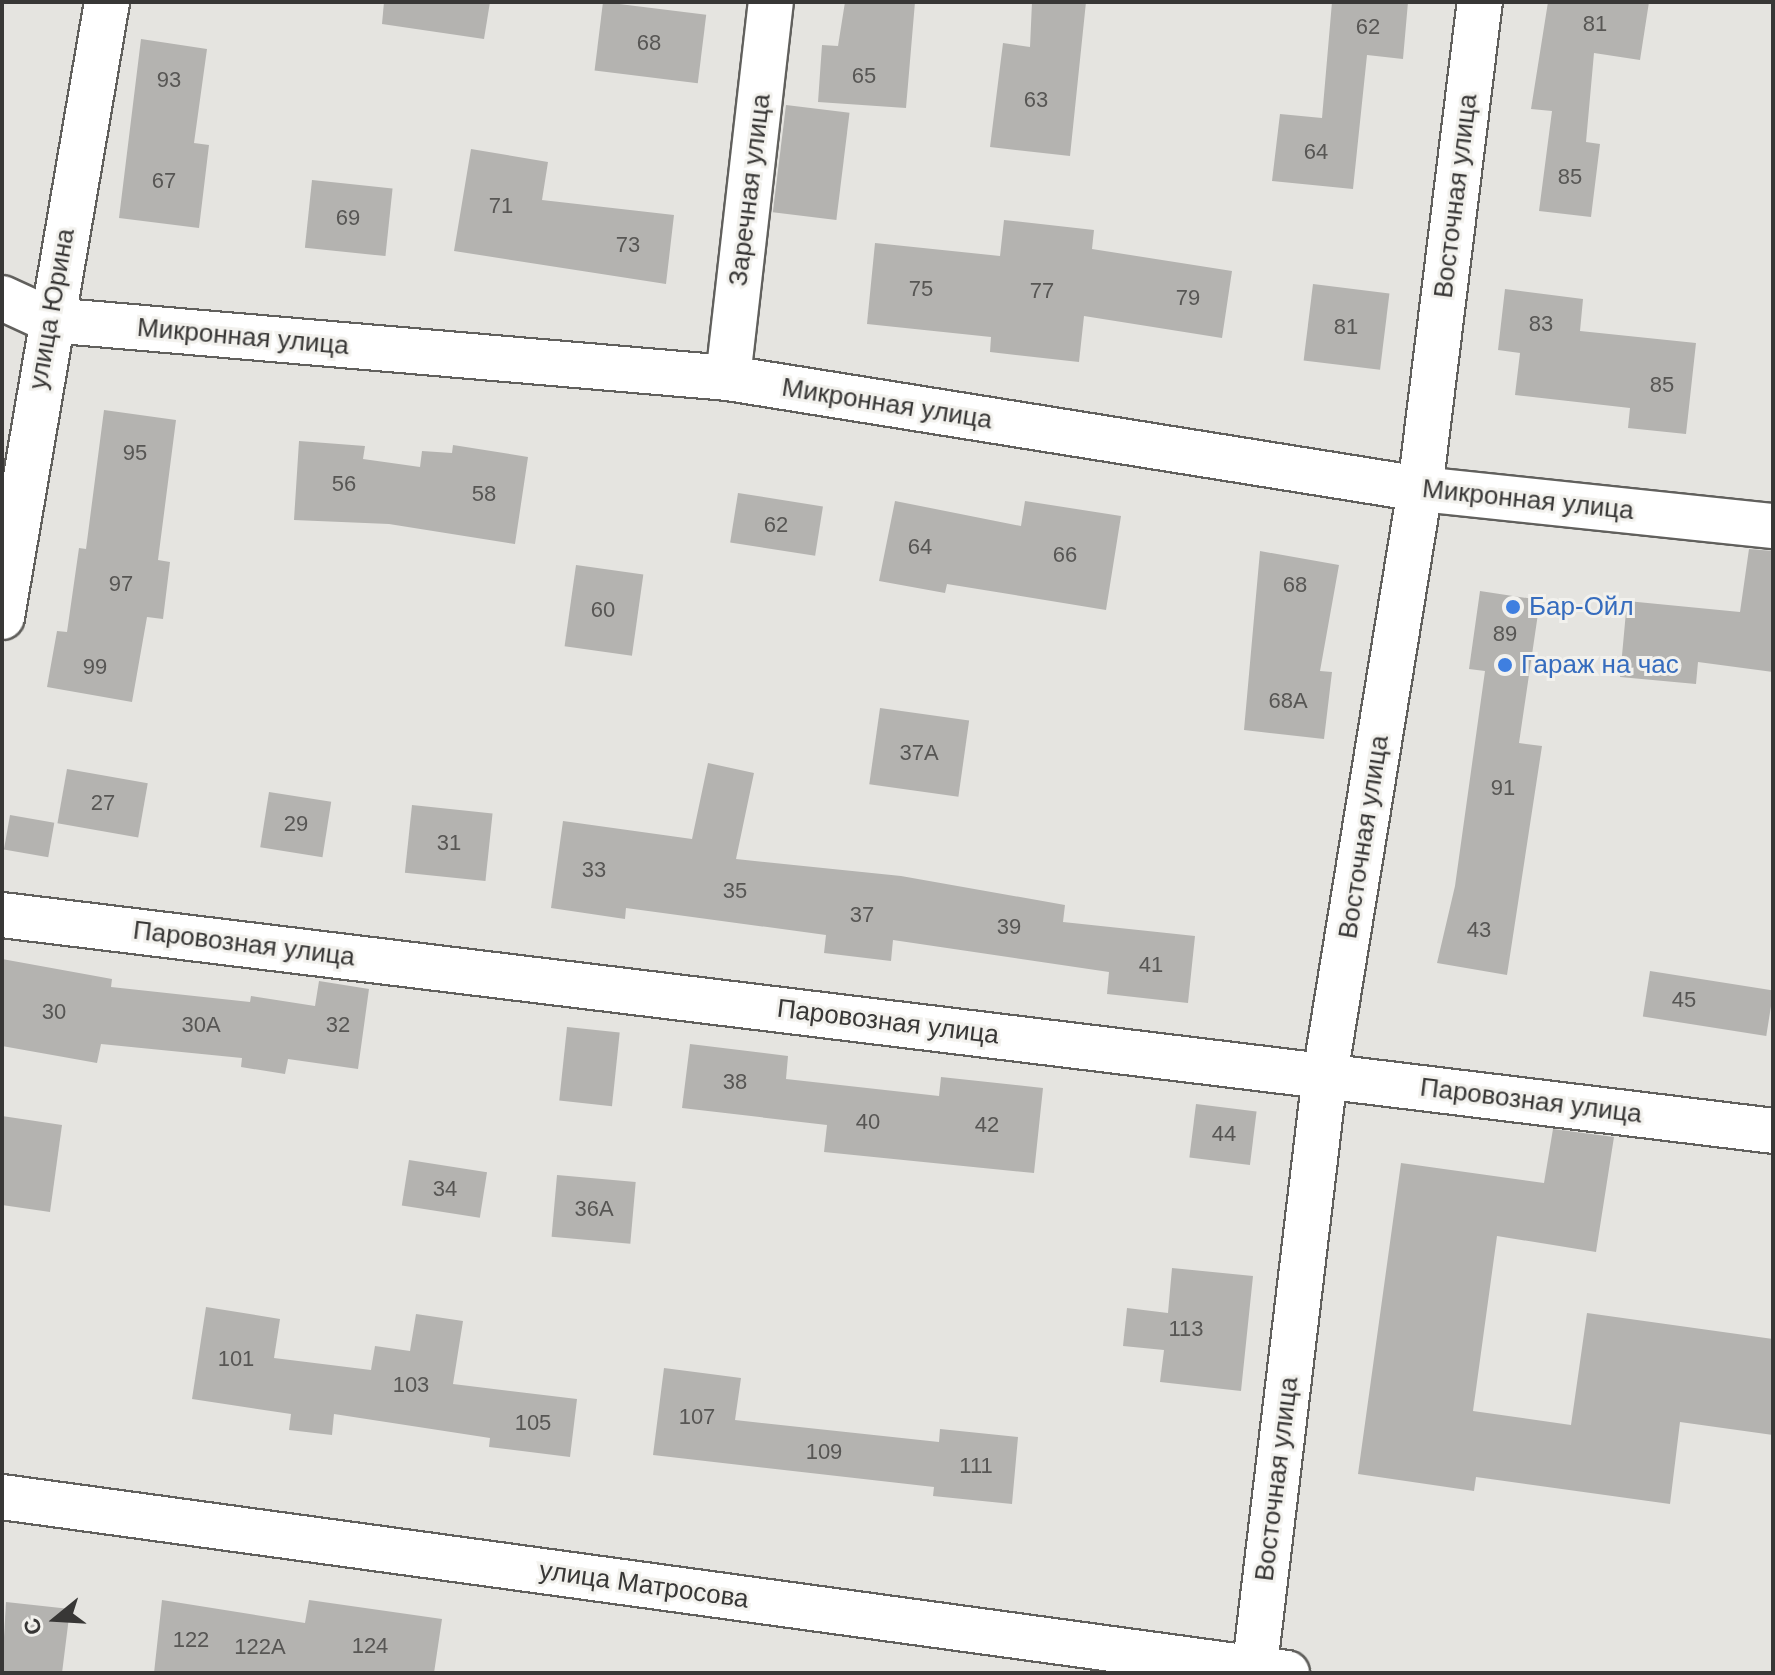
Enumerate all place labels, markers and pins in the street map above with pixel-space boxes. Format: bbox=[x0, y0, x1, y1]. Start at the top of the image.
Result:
place label: Бар-Ойл bbox=[1529, 591, 1634, 623]
marker: Бар-Ойл bbox=[1504, 598, 1522, 616]
place label: Гараж на час bbox=[1521, 649, 1679, 681]
marker: Гараж на час bbox=[1496, 656, 1514, 674]

